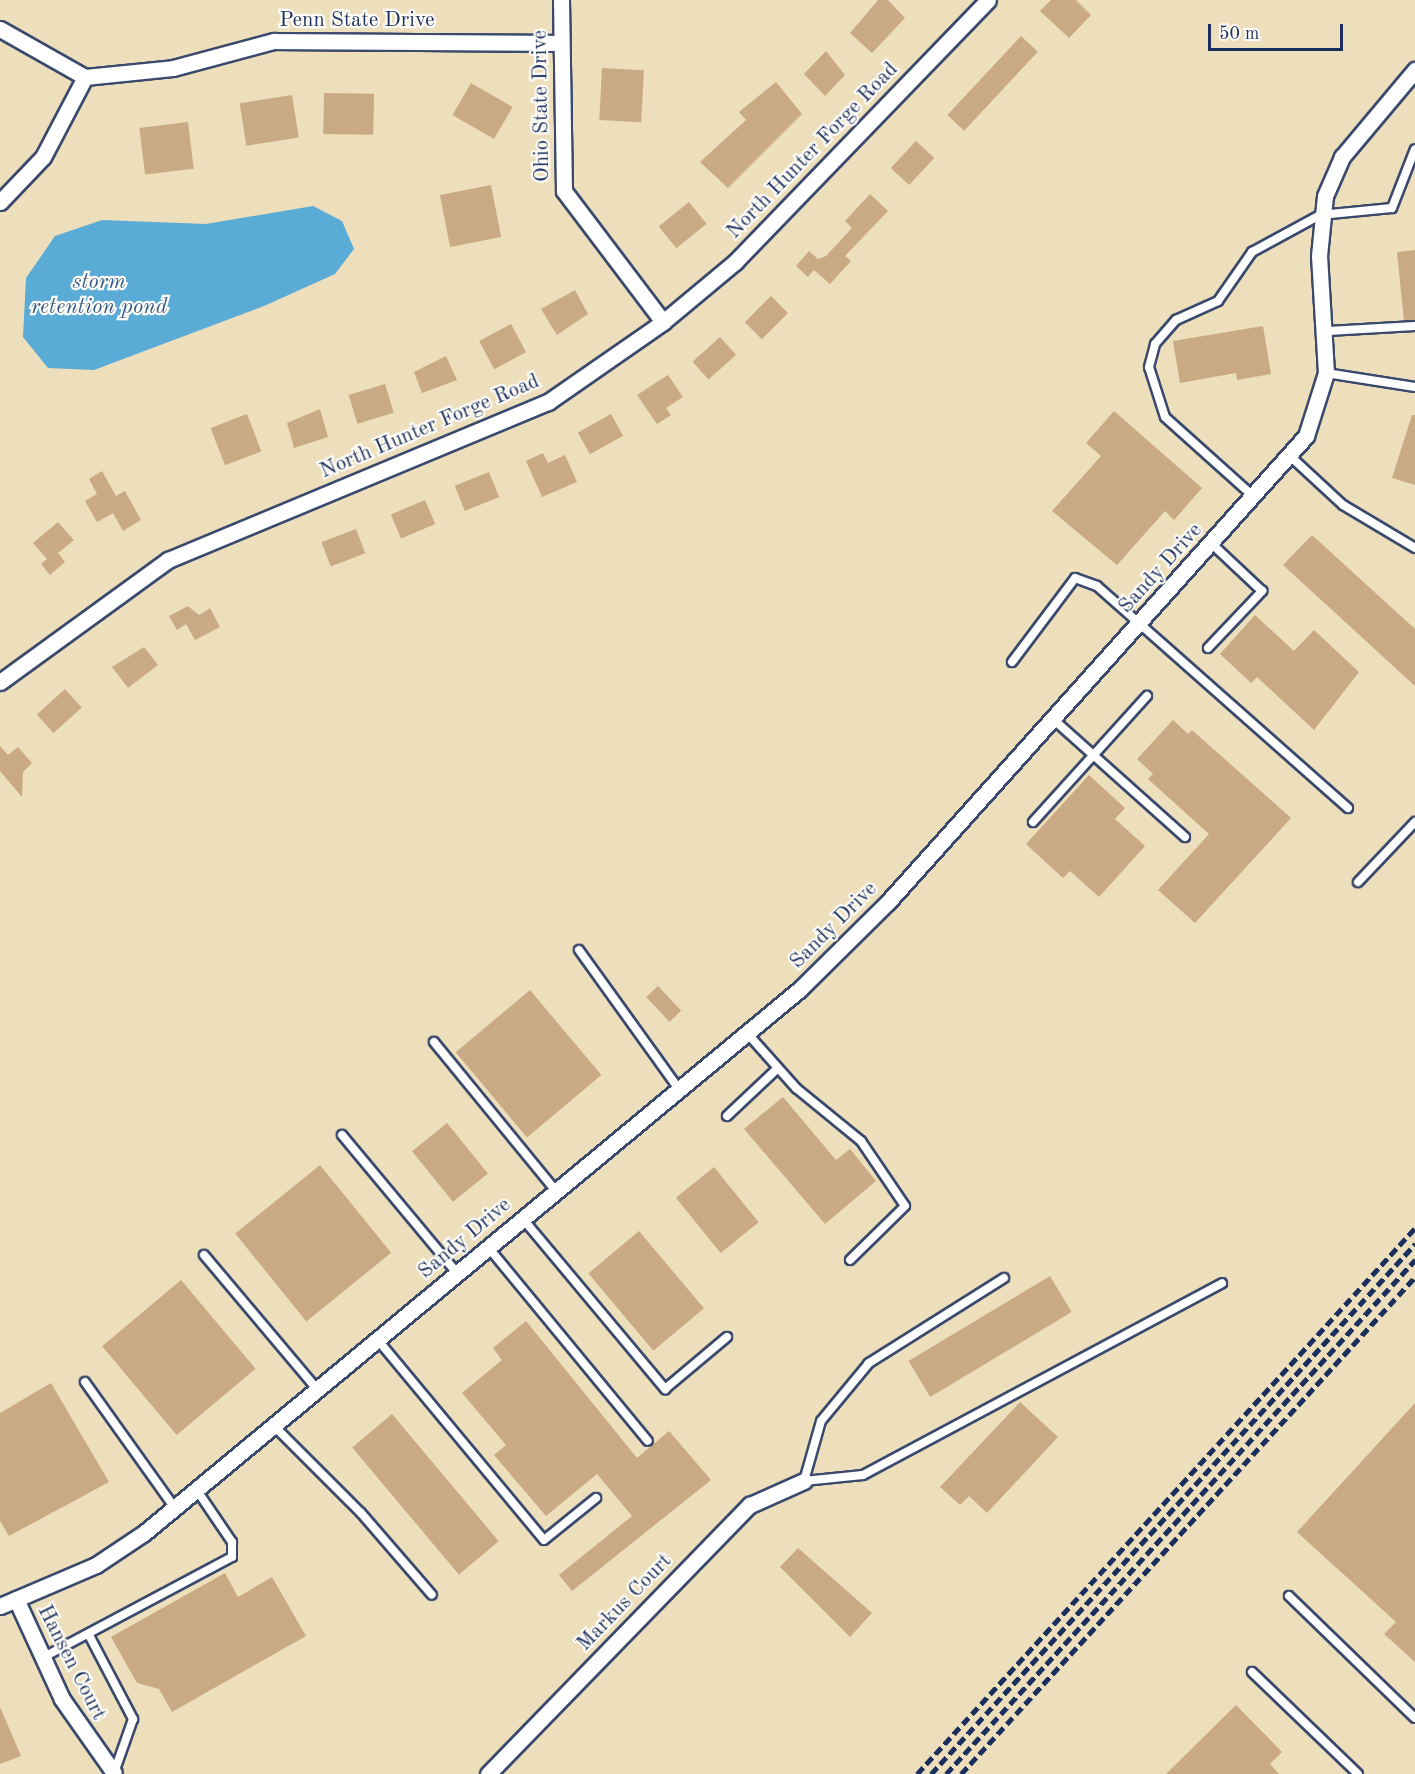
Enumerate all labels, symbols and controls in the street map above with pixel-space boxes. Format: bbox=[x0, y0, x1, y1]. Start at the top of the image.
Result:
street label: Penn State Drive bbox=[279, 8, 435, 34]
scale bar bbox=[1211, 12, 1346, 50]
text: 50 m bbox=[1219, 25, 1259, 43]
street label: Ohio State Drive bbox=[528, 30, 556, 182]
street label: North Hunter Forge Road bbox=[722, 57, 904, 245]
water label: storm retention pond bbox=[31, 269, 167, 320]
street label: North Hunter Forge Road bbox=[317, 369, 543, 485]
street label: Sandy Drive bbox=[1114, 519, 1208, 619]
street label: Sandy Drive bbox=[785, 877, 883, 975]
street label: Sandy Drive bbox=[414, 1193, 516, 1285]
street label: Markus Court bbox=[572, 1549, 678, 1657]
street label: Hansen Court bbox=[31, 1601, 111, 1725]

